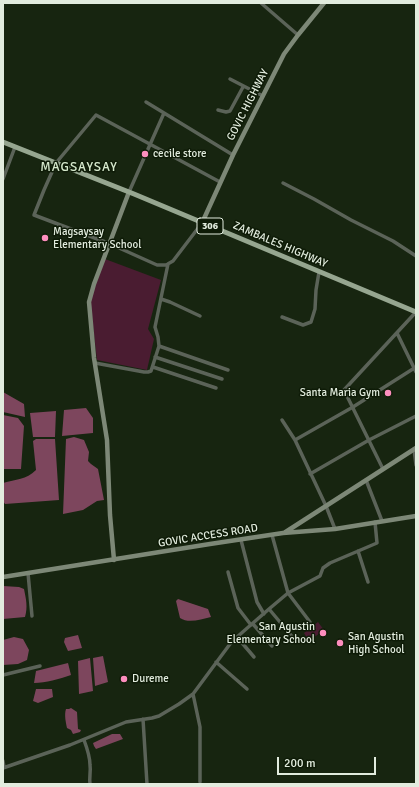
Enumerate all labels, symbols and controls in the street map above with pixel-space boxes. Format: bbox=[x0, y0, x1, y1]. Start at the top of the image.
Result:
street label: GOVIC HIGHWAY bbox=[224, 67, 272, 143]
place label: cecile store bbox=[153, 147, 207, 161]
marker: cecile store bbox=[140, 149, 150, 159]
district label: MAGSAYSAY bbox=[40, 160, 118, 176]
road number: 306 bbox=[197, 218, 223, 234]
street label: ZAMBALES HIGHWAY bbox=[231, 219, 329, 271]
place label: Magsaysay Elementary School bbox=[53, 225, 141, 251]
marker: Magsaysay Elementary School bbox=[40, 233, 50, 243]
place label: Santa Maria Gym bbox=[300, 386, 380, 400]
marker: Santa Maria Gym bbox=[383, 388, 393, 398]
street label: GOVIC ACCESS ROAD bbox=[157, 522, 259, 550]
place label: San Agustin Elementary School bbox=[227, 620, 315, 646]
marker: San Agustin Elementary School bbox=[318, 628, 328, 638]
place label: San Agustin High School bbox=[348, 630, 405, 656]
marker: San Agustin High School bbox=[335, 638, 345, 648]
place label: Dureme bbox=[132, 672, 169, 686]
marker: Dureme bbox=[119, 674, 129, 684]
scale bar bbox=[279, 749, 378, 775]
text: 200 m bbox=[284, 756, 316, 771]

